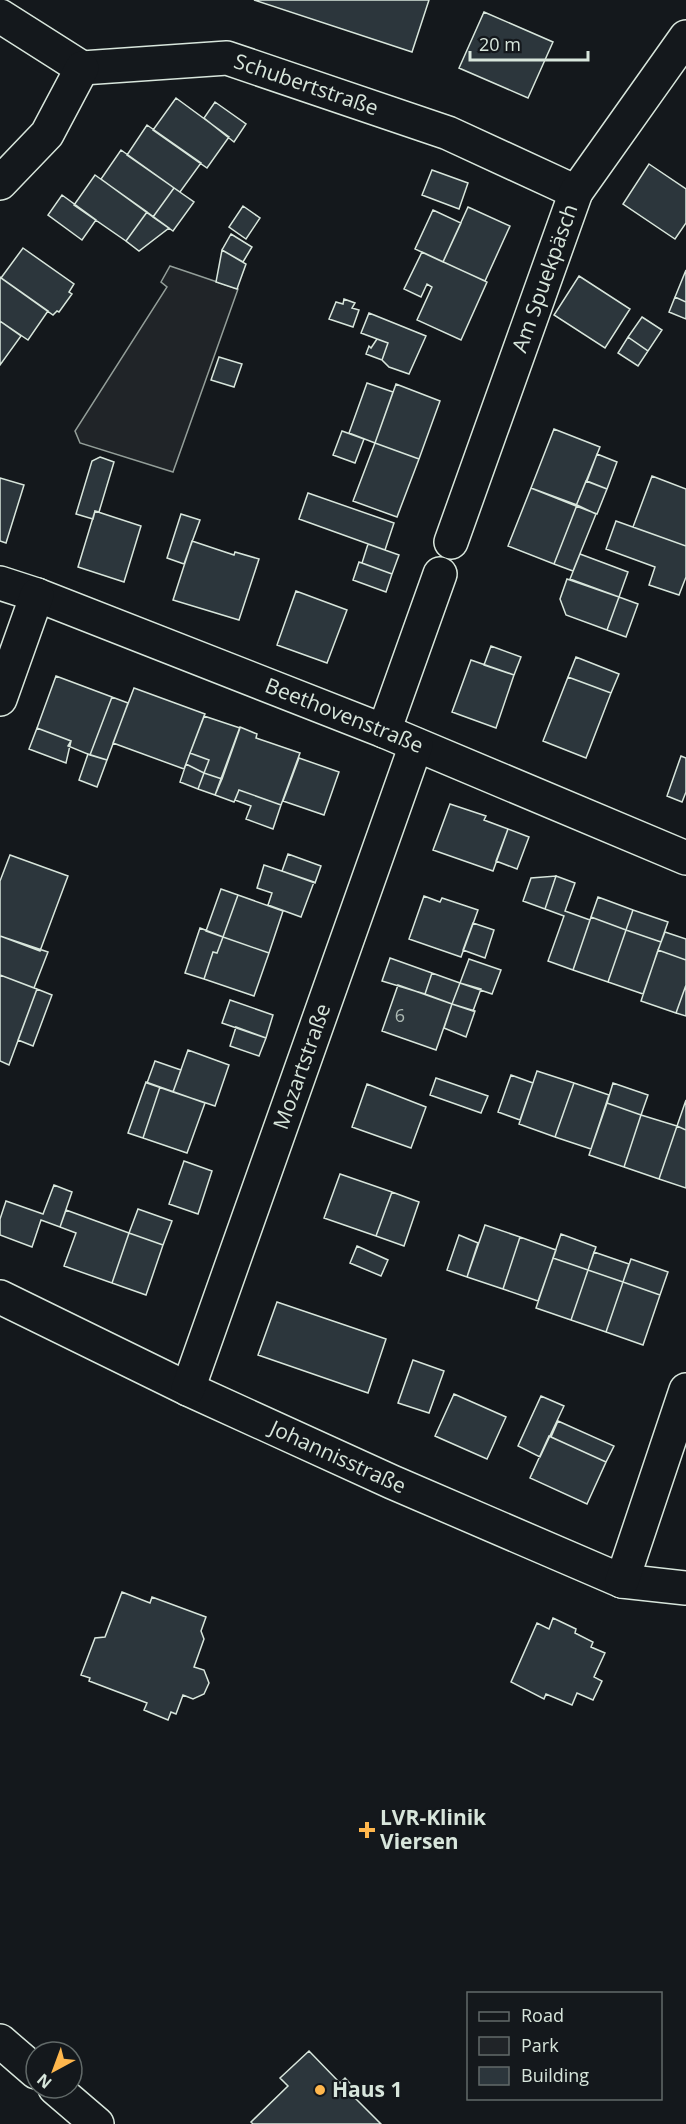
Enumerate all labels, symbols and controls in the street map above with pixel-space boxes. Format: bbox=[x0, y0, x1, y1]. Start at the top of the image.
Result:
scale bar bbox=[470, 24, 588, 62]
text: 20 m bbox=[479, 32, 521, 56]
street label: Schubertstraße bbox=[231, 46, 382, 121]
street label: Am Spuekpäsch bbox=[505, 200, 584, 356]
street label: Beethovenstraße bbox=[261, 671, 428, 759]
street label: Mozartstraße bbox=[266, 999, 336, 1133]
house number: 6 bbox=[395, 1003, 405, 1027]
street label: Johannisstraße bbox=[264, 1412, 411, 1499]
place label: LVR-Klinik Viersen bbox=[380, 1803, 487, 1855]
marker: LVR-Klinik Viersen bbox=[358, 1821, 376, 1839]
legend bbox=[467, 1992, 662, 2100]
text: Road bbox=[521, 2003, 564, 2027]
text: Park bbox=[521, 2033, 559, 2057]
north arrow bbox=[24, 2040, 84, 2100]
text: Building bbox=[521, 2063, 589, 2087]
text: N bbox=[32, 2069, 56, 2094]
place label: Haus 1 bbox=[332, 2075, 402, 2103]
marker: Haus 1 bbox=[313, 2083, 327, 2097]

